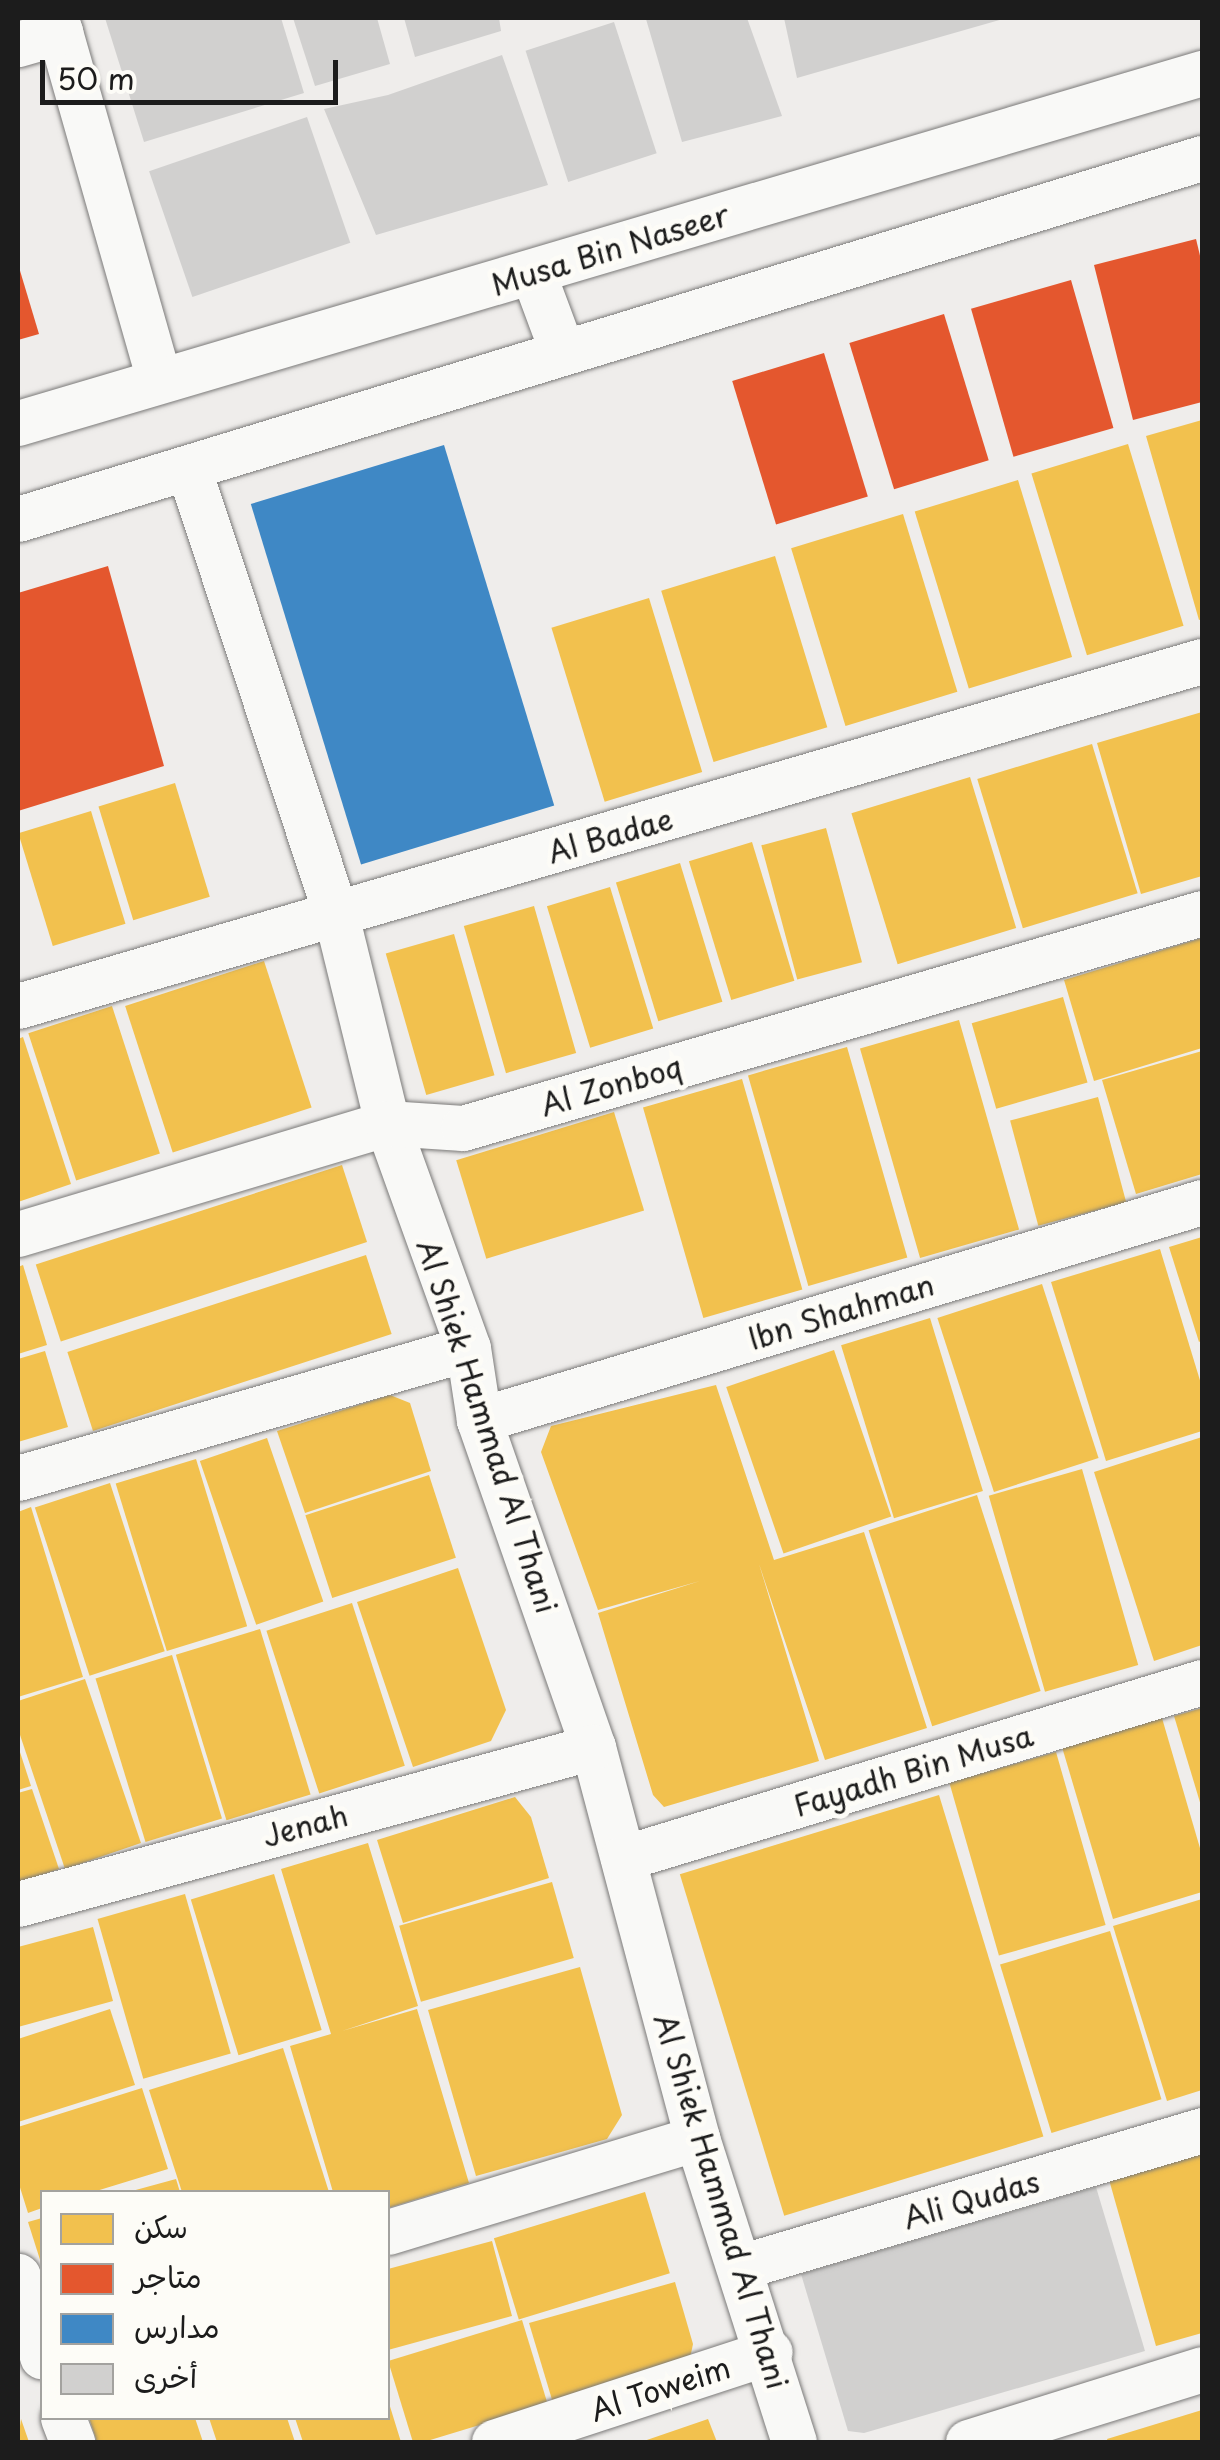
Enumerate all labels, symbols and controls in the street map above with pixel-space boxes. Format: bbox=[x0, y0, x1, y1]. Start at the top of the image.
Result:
scale bar bbox=[45, 40, 342, 102]
text: 50 m bbox=[57, 55, 135, 100]
street label: Musa Bin Naseer bbox=[487, 196, 733, 302]
street label: Al Badae bbox=[542, 800, 678, 870]
street label: Al Zonboq bbox=[535, 1047, 687, 1123]
street label: Al Shiek Hammad Al Thani bbox=[410, 1232, 566, 1620]
street label: Ibn Shahman bbox=[743, 1266, 939, 1356]
street label: Fayadh Bin Musa bbox=[789, 1716, 1037, 1824]
street label: Jenah bbox=[258, 1796, 352, 1854]
street label: Al Shiek Hammad Al Thani bbox=[647, 2006, 797, 2396]
street label: Ali Qudas bbox=[898, 2162, 1044, 2236]
legend bbox=[40, 2190, 390, 2420]
text: سكن bbox=[134, 2203, 188, 2248]
text: متاجر bbox=[134, 2253, 202, 2298]
text: مدارس bbox=[134, 2303, 220, 2348]
street label: Al Toweim bbox=[584, 2348, 736, 2428]
text: أخرى bbox=[134, 2353, 197, 2398]

